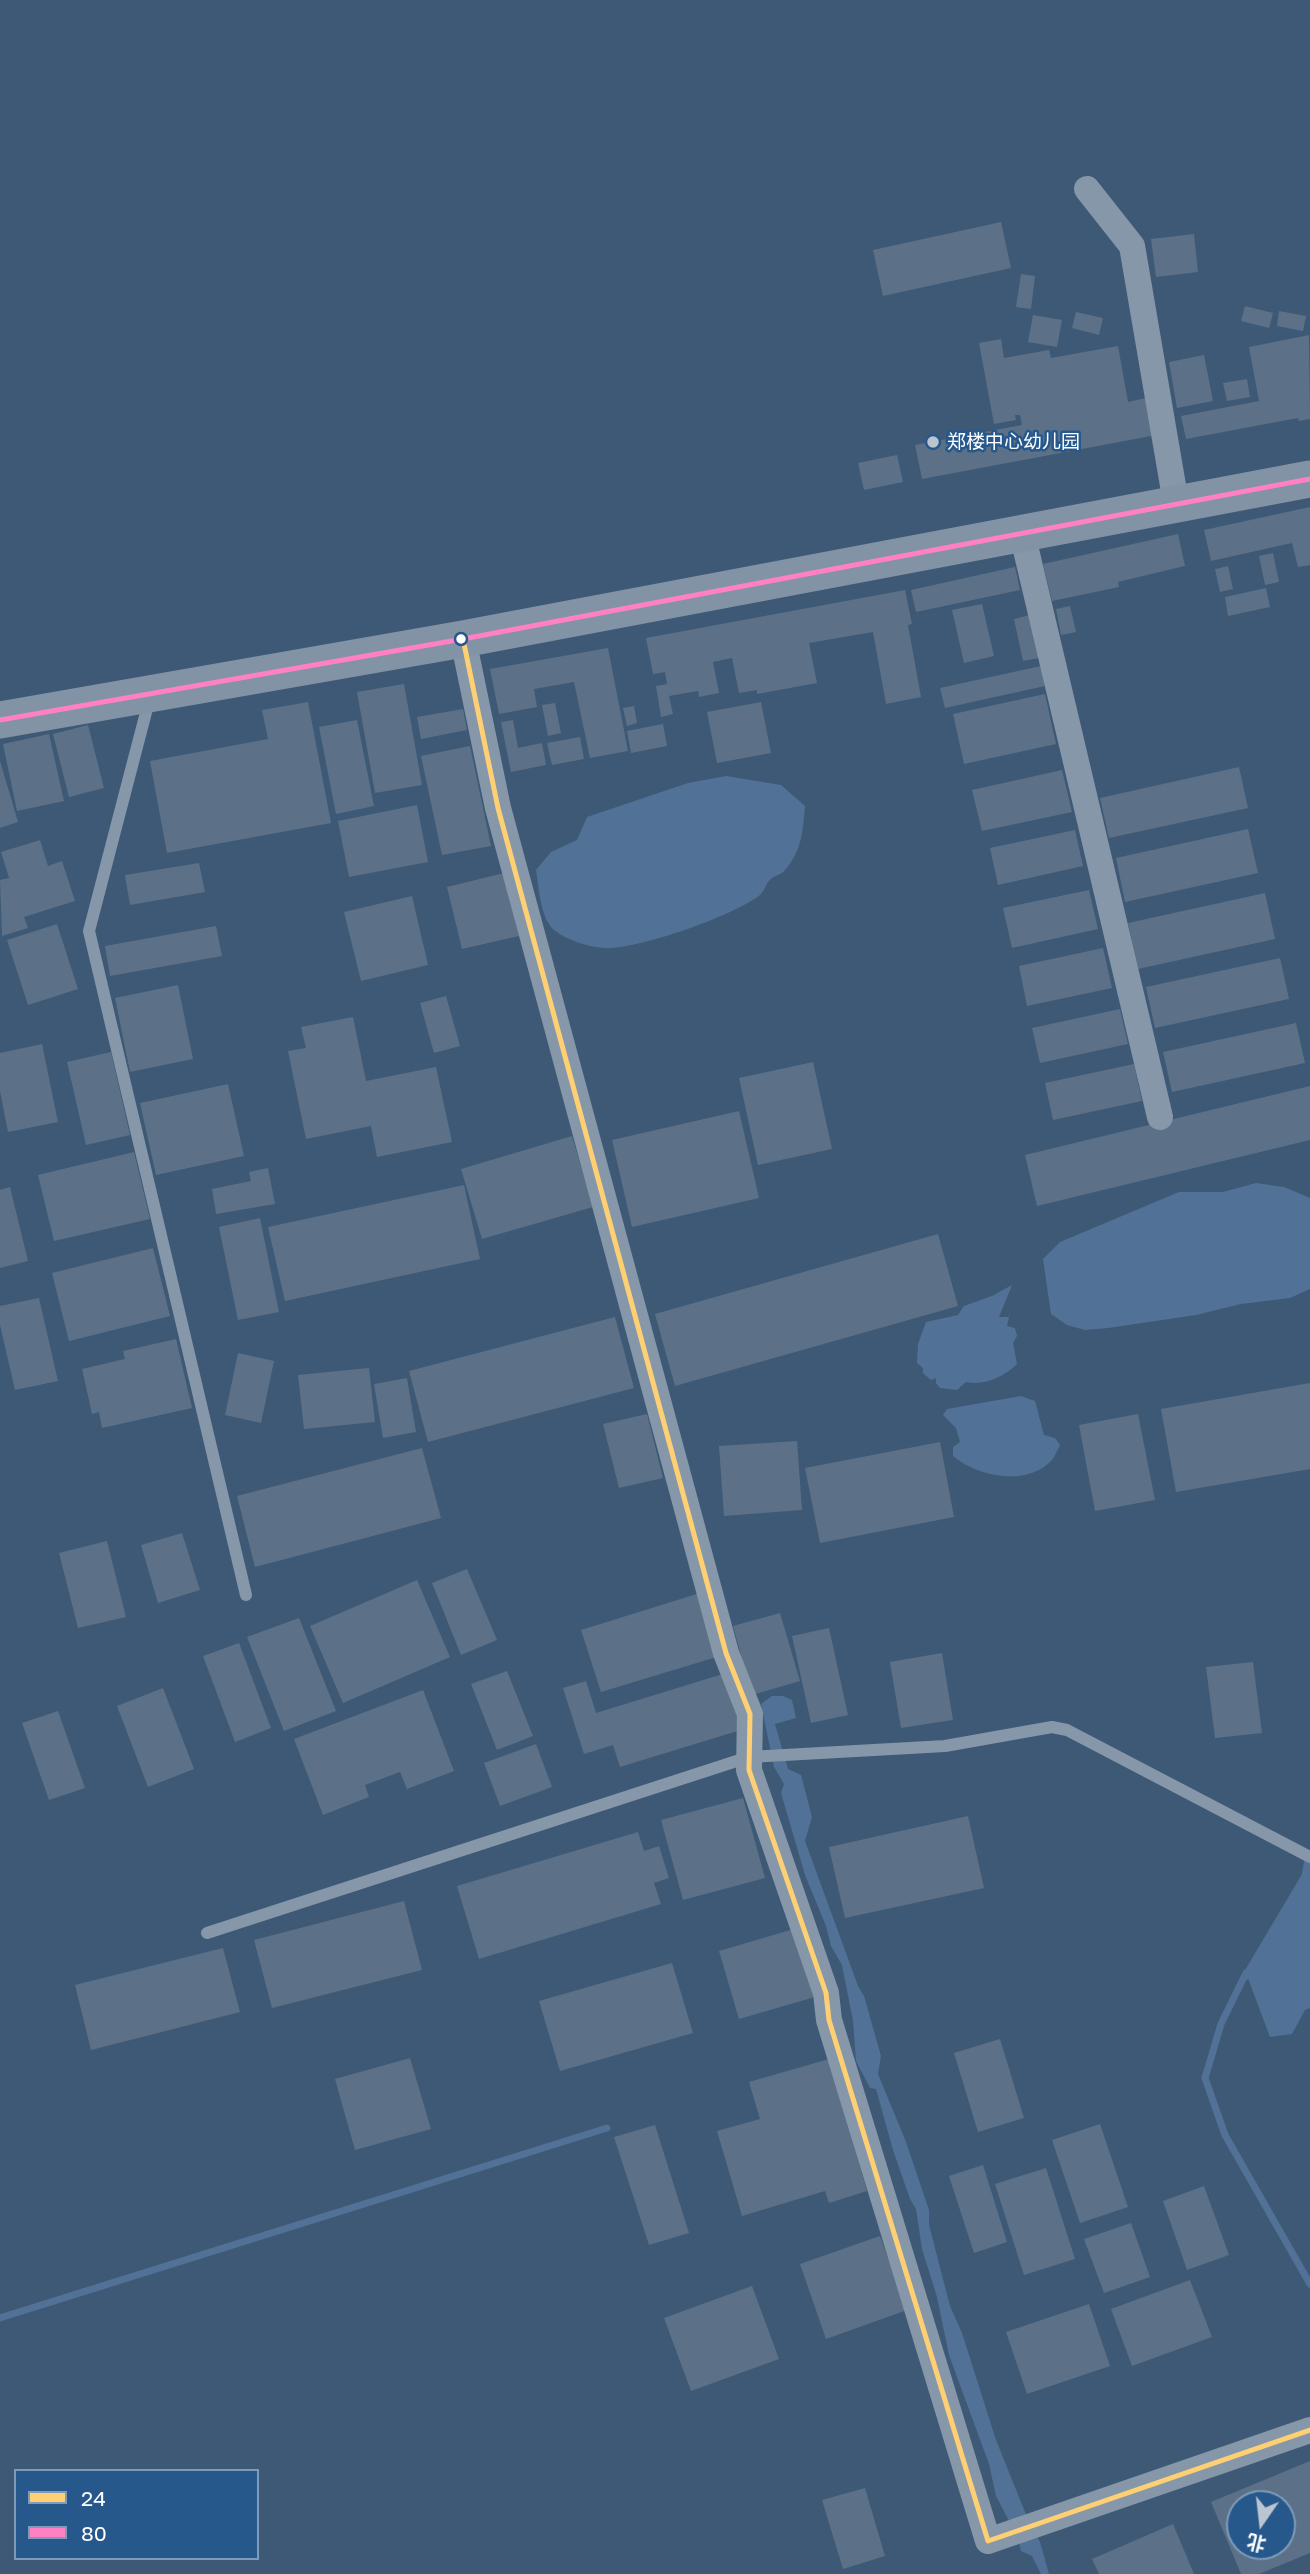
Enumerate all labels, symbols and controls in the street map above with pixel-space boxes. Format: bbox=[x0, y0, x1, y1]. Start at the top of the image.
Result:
place label: 郑楼中心幼儿园 bbox=[947, 431, 1080, 453]
marker: 郑楼中心幼儿园 bbox=[925, 434, 941, 450]
unlabelled marker bbox=[454, 632, 468, 646]
legend bbox=[14, 2469, 259, 2560]
text: 24 bbox=[81, 2485, 106, 2511]
north arrow bbox=[1226, 2490, 1296, 2560]
text: 80 bbox=[81, 2520, 107, 2546]
text: 北 bbox=[1244, 2530, 1268, 2557]

